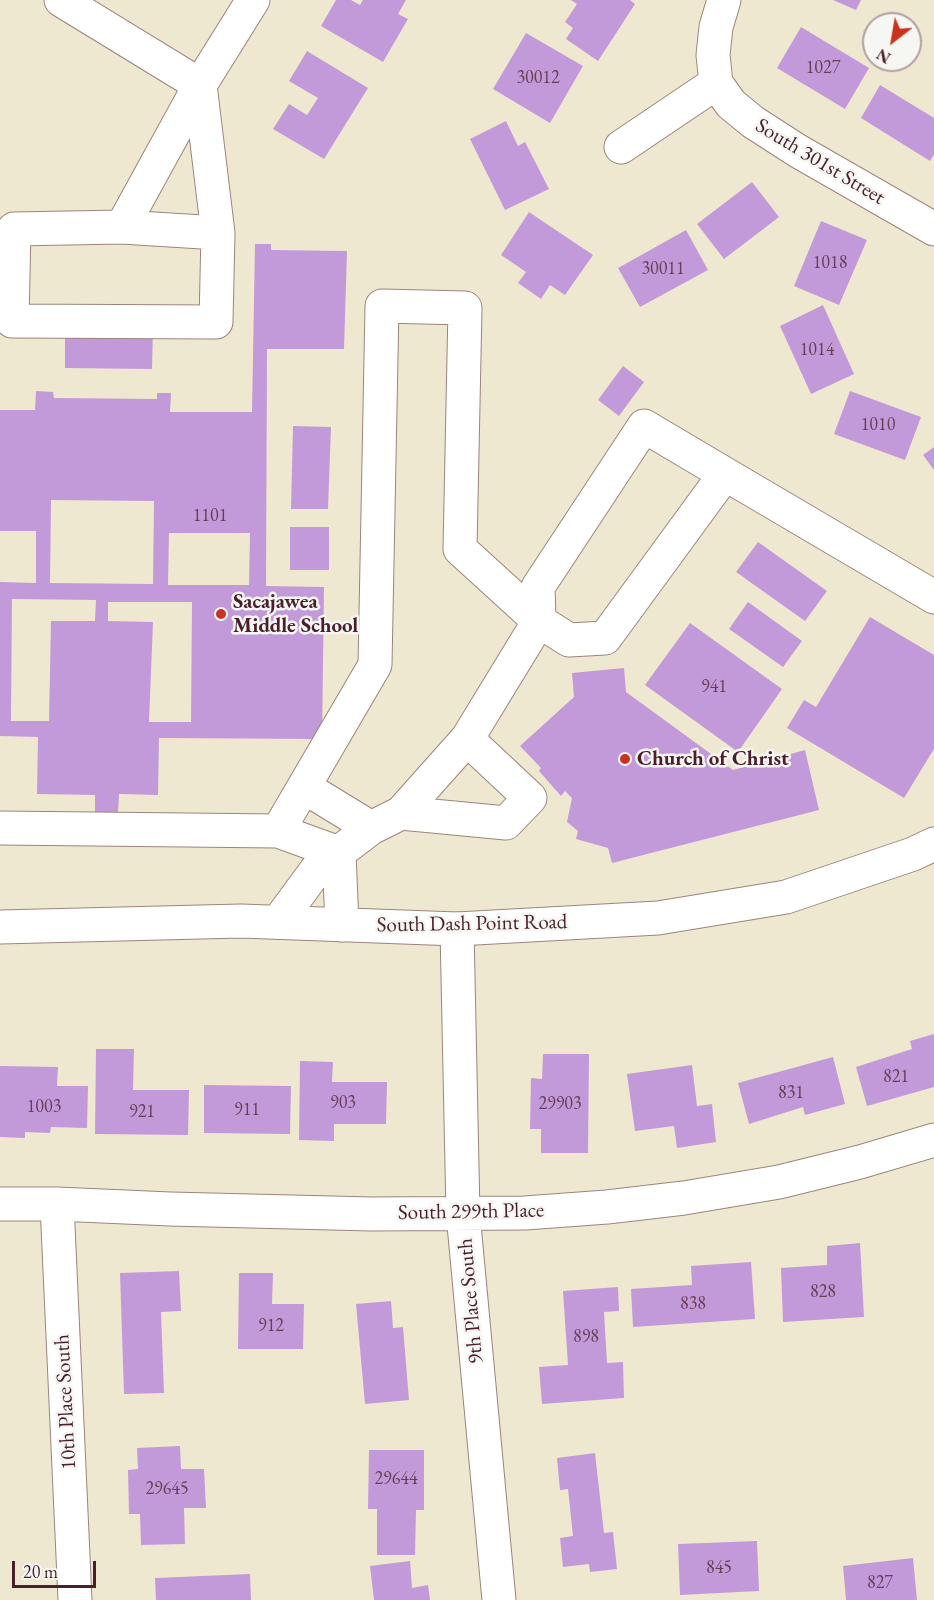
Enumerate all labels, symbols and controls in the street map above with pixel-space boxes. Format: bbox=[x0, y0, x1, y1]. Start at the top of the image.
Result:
north arrow bbox=[862, 12, 922, 72]
text: N bbox=[873, 44, 894, 68]
house number: 1027 bbox=[806, 57, 840, 79]
house number: 30012 bbox=[516, 67, 560, 89]
street label: South 301st Street bbox=[751, 113, 889, 211]
house number: 1018 bbox=[813, 252, 847, 274]
house number: 30011 bbox=[641, 258, 685, 280]
house number: 1014 bbox=[800, 339, 834, 361]
house number: 1010 bbox=[861, 414, 895, 436]
house number: 1101 bbox=[193, 505, 227, 527]
place label: Sacajawea Middle School bbox=[233, 589, 358, 639]
marker: Sacajawea Middle School bbox=[214, 607, 228, 621]
house number: 941 bbox=[701, 676, 727, 698]
place label: Church of Christ bbox=[637, 746, 789, 772]
marker: Church of Christ bbox=[618, 752, 632, 766]
street label: South Dash Point Road bbox=[376, 910, 568, 938]
house number: 821 bbox=[883, 1066, 909, 1088]
house number: 831 bbox=[778, 1082, 804, 1104]
house number: 903 bbox=[330, 1092, 356, 1114]
house number: 29903 bbox=[538, 1093, 582, 1115]
house number: 1003 bbox=[27, 1096, 61, 1118]
house number: 911 bbox=[234, 1099, 260, 1121]
house number: 921 bbox=[129, 1101, 155, 1123]
street label: South 299th Place bbox=[398, 1198, 544, 1226]
street label: 9th Place South bbox=[453, 1237, 489, 1365]
house number: 828 bbox=[810, 1281, 836, 1303]
house number: 838 bbox=[680, 1293, 706, 1315]
house number: 912 bbox=[258, 1315, 284, 1337]
house number: 898 bbox=[573, 1326, 599, 1348]
street label: 10th Place South bbox=[50, 1333, 82, 1471]
house number: 29644 bbox=[374, 1468, 418, 1490]
house number: 29645 bbox=[145, 1478, 189, 1500]
scale bar bbox=[15, 1549, 99, 1587]
house number: 845 bbox=[706, 1557, 732, 1579]
text: 20 m bbox=[23, 1560, 58, 1583]
house number: 827 bbox=[867, 1572, 893, 1594]

